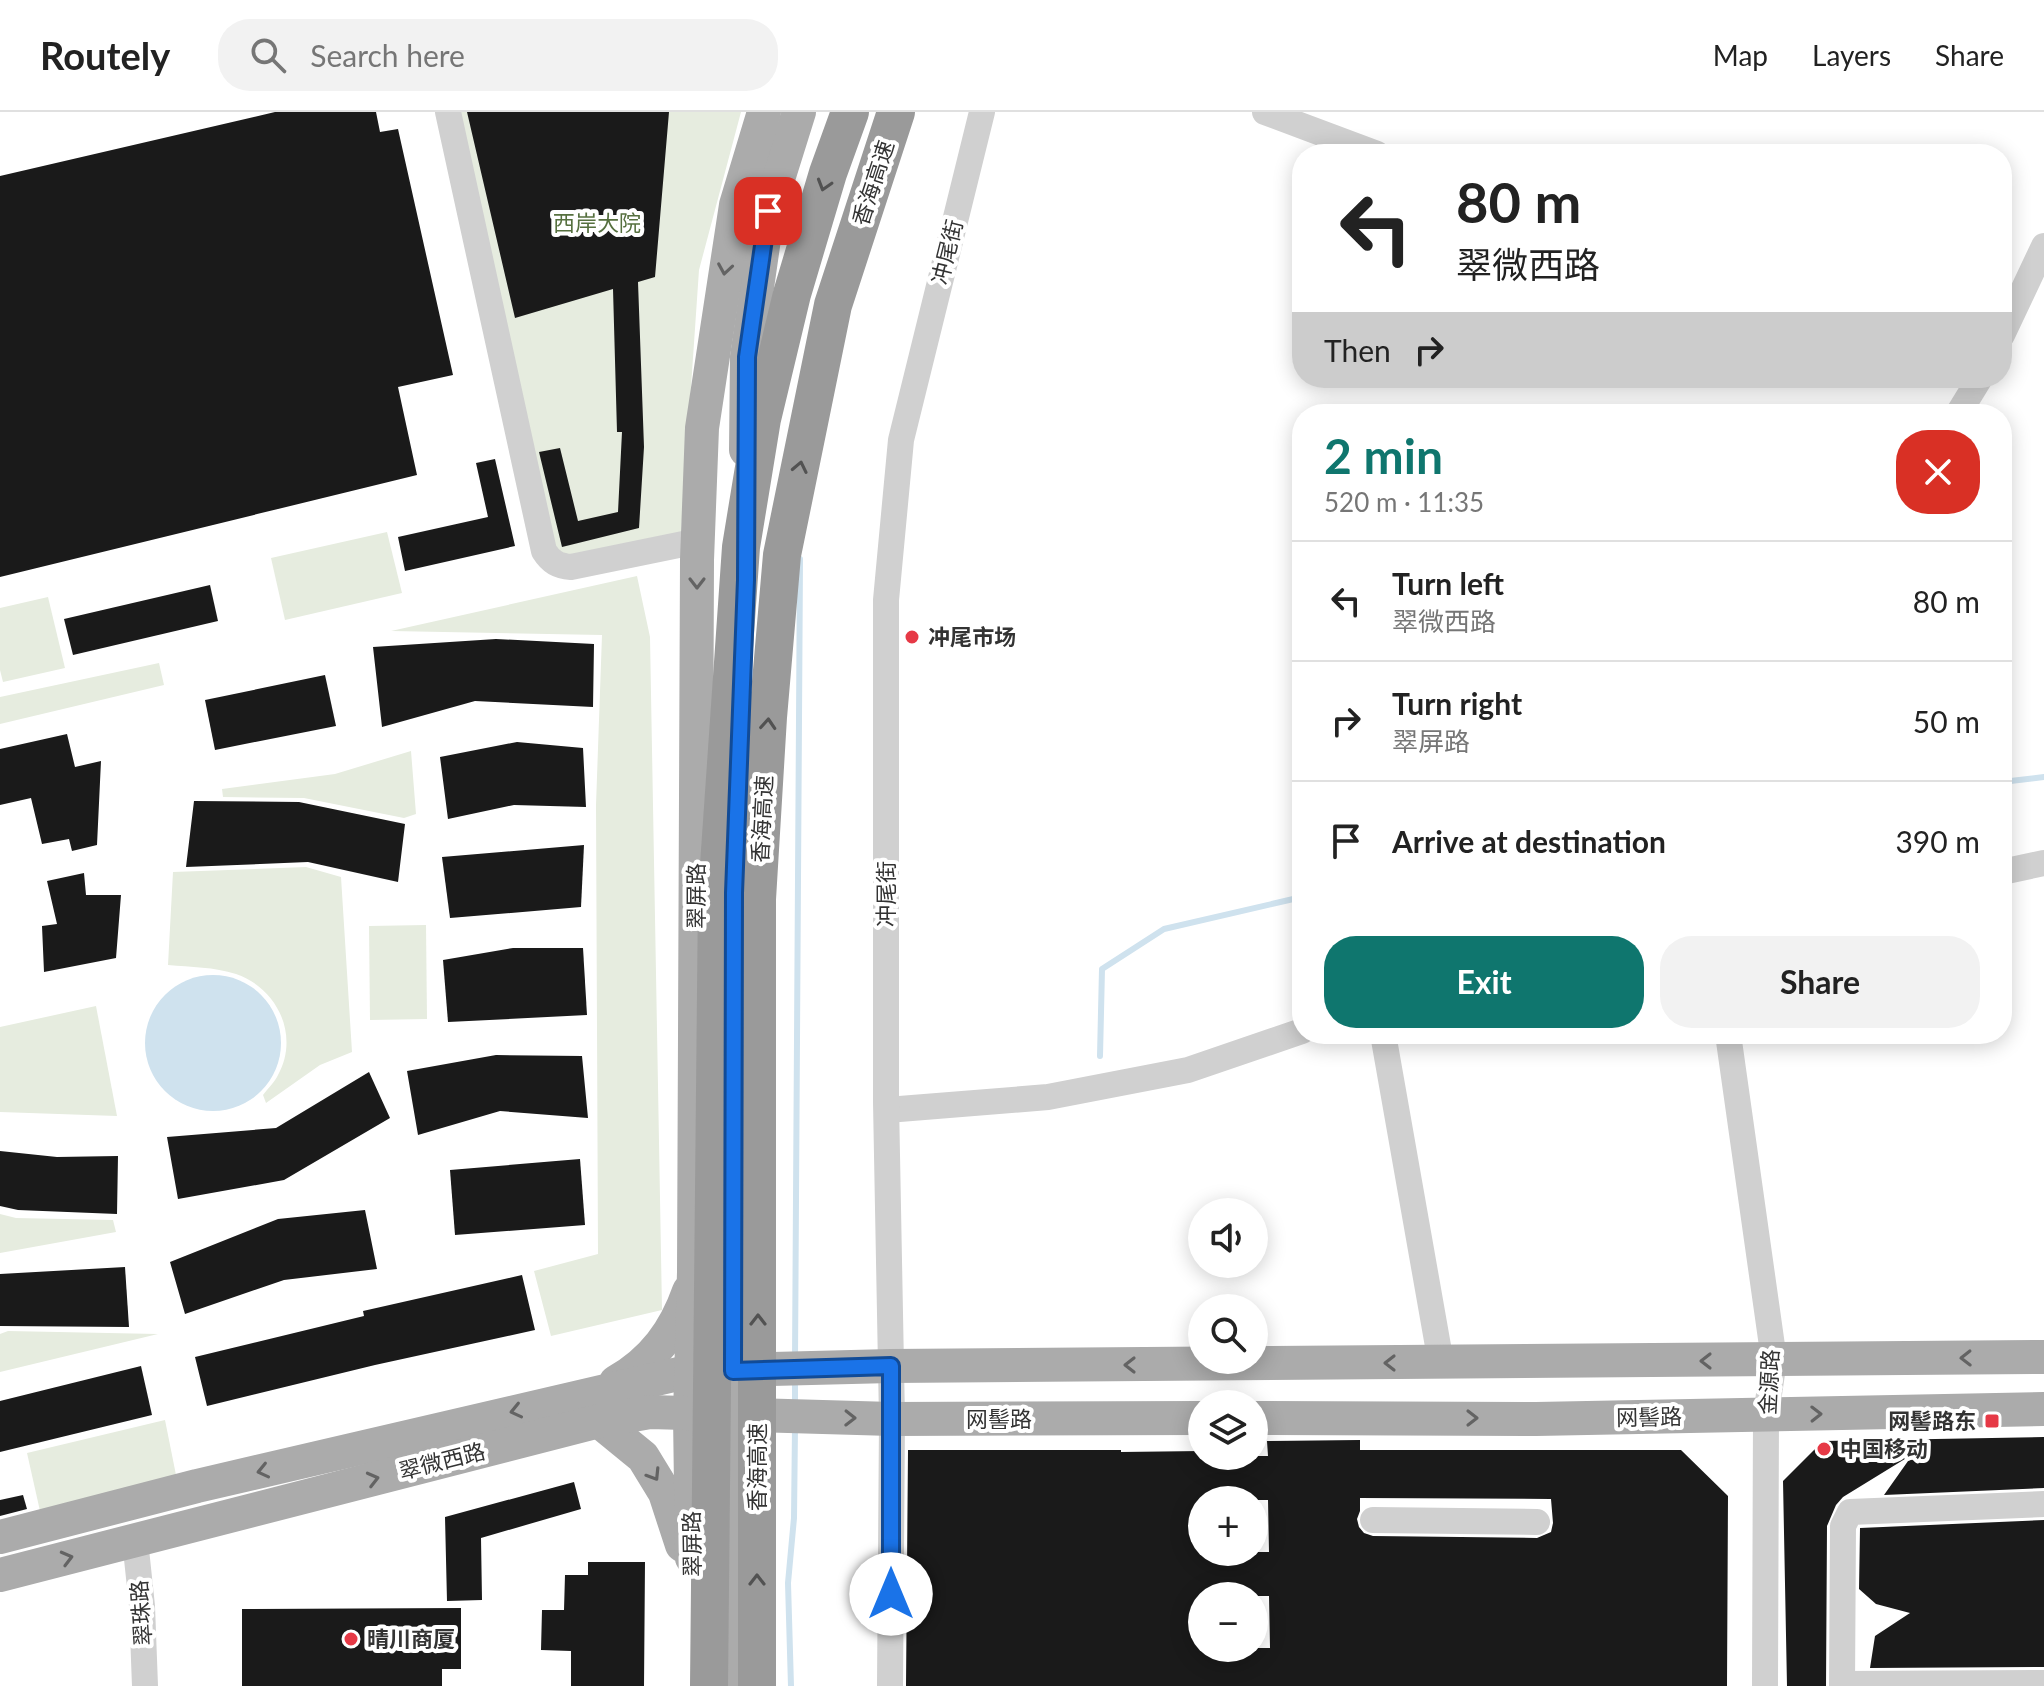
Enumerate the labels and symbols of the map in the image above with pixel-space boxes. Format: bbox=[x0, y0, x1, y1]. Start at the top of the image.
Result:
street label: 香海高速 bbox=[846, 137, 899, 229]
pin bbox=[734, 177, 802, 245]
one-way arrow bbox=[817, 178, 833, 192]
park label: 西岸大院 bbox=[553, 209, 641, 236]
street label: 冲尾街 bbox=[925, 217, 968, 287]
one-way arrow bbox=[717, 262, 734, 276]
one-way arrow bbox=[791, 461, 808, 474]
one-way arrow bbox=[688, 577, 706, 590]
place label: 冲尾市场 bbox=[928, 623, 1016, 650]
marker: 冲尾市场 bbox=[903, 628, 921, 646]
one-way arrow bbox=[759, 717, 776, 730]
street label: 香海高速 bbox=[746, 774, 777, 864]
street label: 冲尾街 bbox=[872, 861, 899, 927]
street label: 翠屏路 bbox=[682, 863, 709, 929]
one-way arrow bbox=[749, 1313, 767, 1326]
street label: 金源路 bbox=[1753, 1348, 1784, 1416]
one-way arrow bbox=[1959, 1349, 1972, 1366]
one-way arrow bbox=[1699, 1352, 1712, 1370]
one-way arrow bbox=[1383, 1354, 1396, 1372]
one-way arrow bbox=[1123, 1356, 1136, 1374]
one-way arrow bbox=[509, 1402, 523, 1419]
street label: 网髻路 bbox=[1616, 1402, 1682, 1431]
street label: 网髻路 bbox=[966, 1405, 1032, 1432]
one-way arrow bbox=[1810, 1405, 1823, 1422]
place label: 网髻路东 bbox=[1888, 1407, 1976, 1434]
one-way arrow bbox=[844, 1409, 857, 1427]
one-way arrow bbox=[1466, 1409, 1479, 1427]
marker: 网髻路东 bbox=[1983, 1412, 2001, 1430]
street label: 香海高速 bbox=[743, 1423, 770, 1511]
place label: 中国移动 bbox=[1840, 1435, 1928, 1462]
street label: 翠微西路 bbox=[396, 1437, 488, 1484]
marker: 中国移动 bbox=[1815, 1440, 1833, 1458]
one-way arrow bbox=[256, 1462, 270, 1479]
one-way arrow bbox=[645, 1466, 660, 1481]
one-way arrow bbox=[365, 1471, 379, 1488]
street label: 翠屏路 bbox=[677, 1511, 706, 1577]
one-way arrow bbox=[60, 1550, 74, 1567]
position arrow bbox=[849, 1552, 933, 1636]
one-way arrow bbox=[748, 1573, 766, 1586]
street label: 翠珠路 bbox=[125, 1579, 156, 1647]
place label: 晴川商厦 bbox=[367, 1625, 455, 1652]
marker: 晴川商厦 bbox=[342, 1630, 360, 1648]

